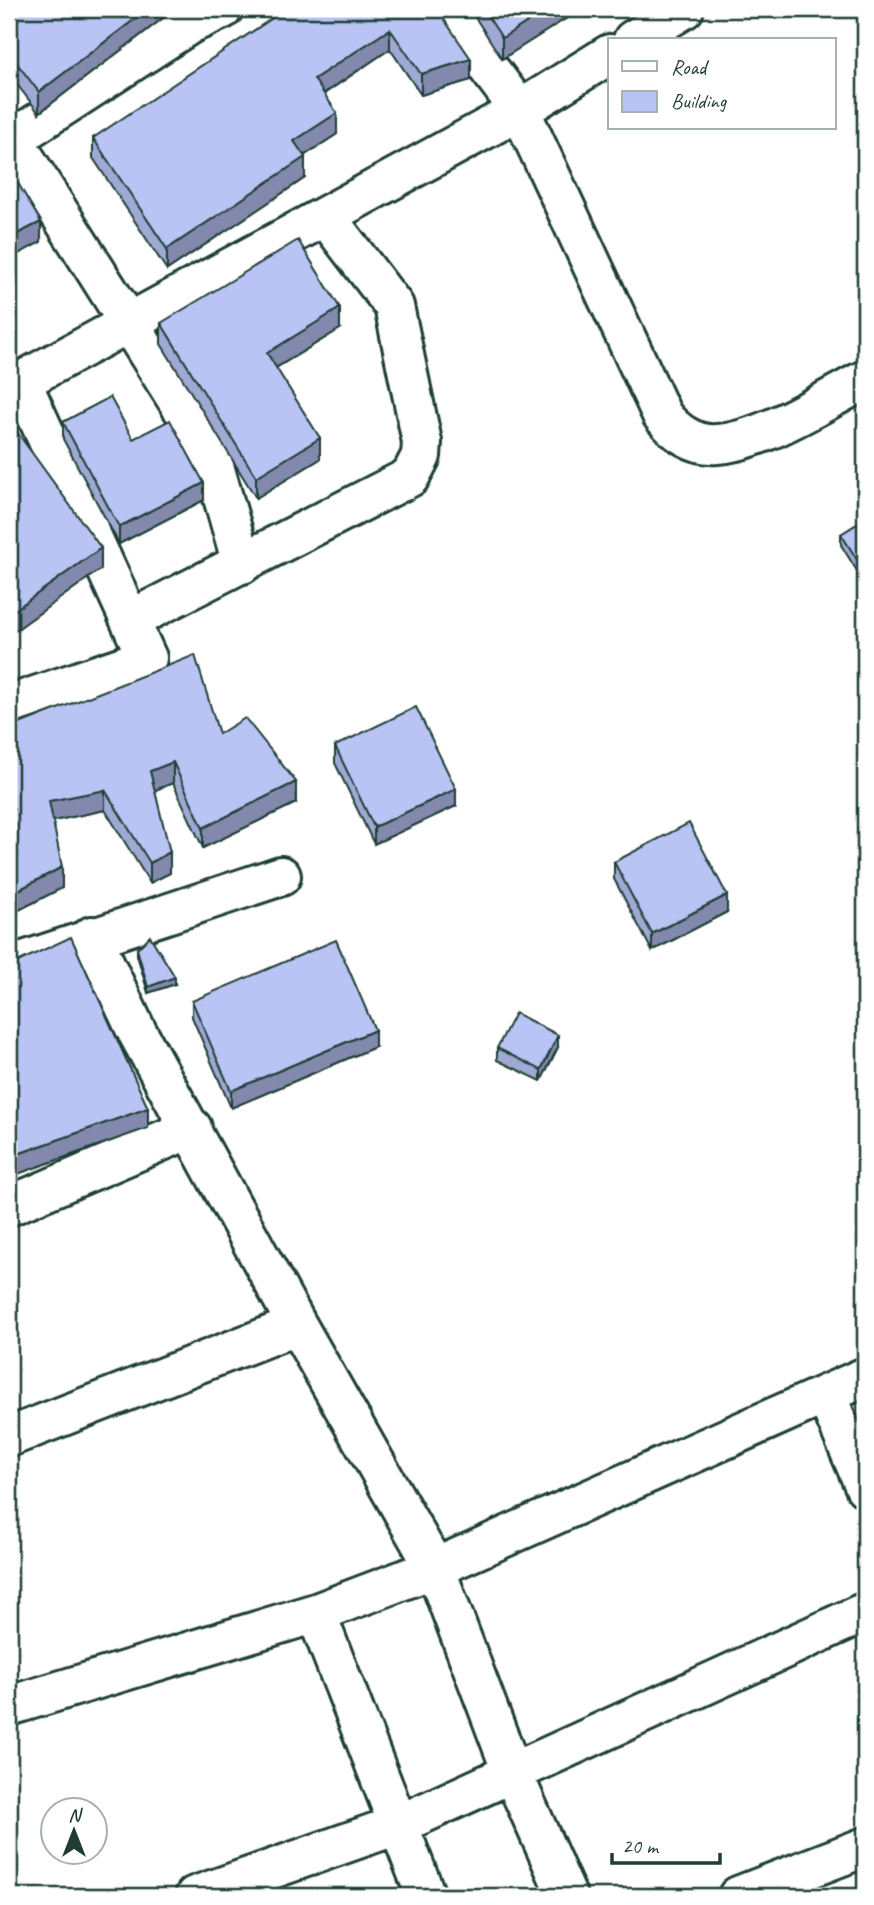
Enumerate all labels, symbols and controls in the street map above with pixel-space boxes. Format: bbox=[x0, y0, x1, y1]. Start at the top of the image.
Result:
legend bbox=[608, 38, 836, 130]
text: Road bbox=[671, 54, 710, 80]
text: Building bbox=[671, 88, 728, 114]
north arrow bbox=[38, 1797, 108, 1867]
text: N bbox=[68, 1803, 83, 1827]
scale bar bbox=[612, 1821, 720, 1865]
text: 20 m bbox=[622, 1833, 660, 1859]

